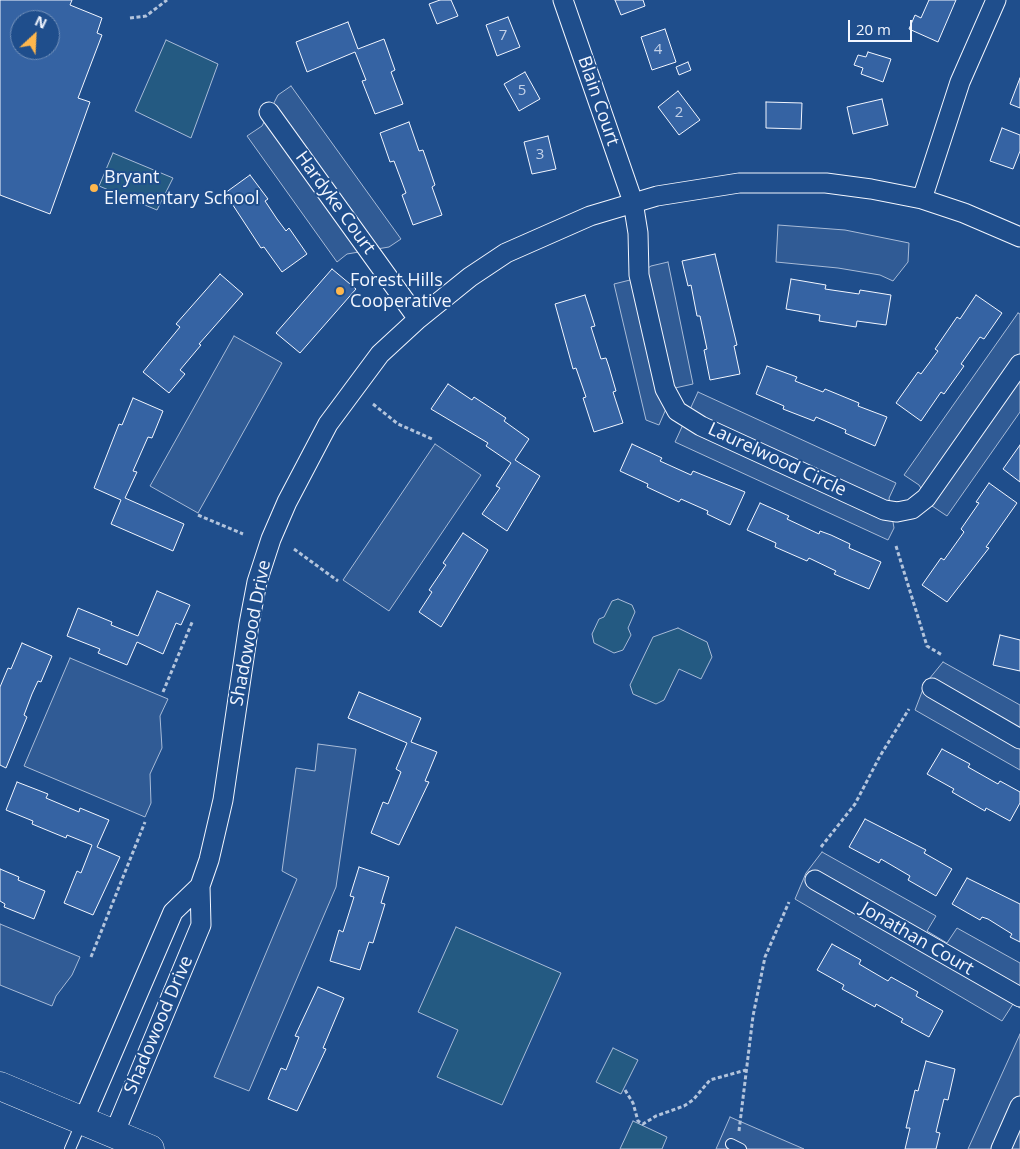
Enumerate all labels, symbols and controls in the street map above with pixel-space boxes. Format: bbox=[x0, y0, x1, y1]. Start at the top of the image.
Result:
north arrow bbox=[10, 10, 60, 60]
scale bar bbox=[850, 10, 914, 42]
text: N bbox=[32, 11, 50, 33]
text: 20 m bbox=[856, 19, 891, 39]
house number: 7 bbox=[499, 27, 507, 45]
house number: 4 bbox=[654, 41, 662, 59]
street label: Blain Court bbox=[573, 53, 623, 149]
house number: 5 bbox=[518, 82, 526, 100]
house number: 2 bbox=[675, 104, 683, 122]
house number: 3 bbox=[536, 146, 544, 164]
street label: Hardyke Court bbox=[290, 147, 380, 259]
place label: Bryant Elementary School bbox=[104, 167, 260, 210]
marker: Bryant Elementary School bbox=[88, 182, 100, 194]
place label: Forest Hills Cooperative bbox=[350, 270, 452, 312]
marker: Forest Hills Cooperative bbox=[334, 285, 346, 297]
street label: Laurelwood Circle bbox=[704, 418, 850, 502]
street label: Shadowood Drive bbox=[226, 558, 276, 708]
street label: Jonathan Court bbox=[857, 898, 977, 980]
street label: Shadowood Drive bbox=[120, 953, 198, 1097]

